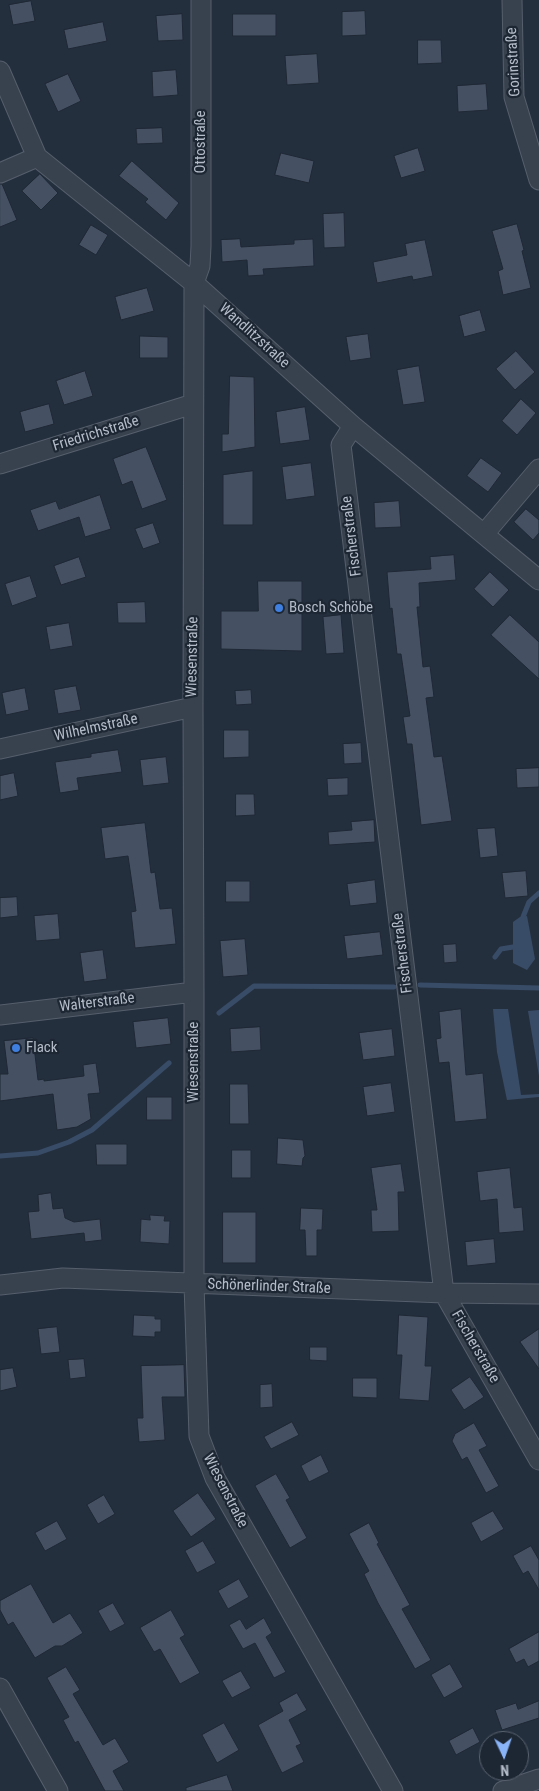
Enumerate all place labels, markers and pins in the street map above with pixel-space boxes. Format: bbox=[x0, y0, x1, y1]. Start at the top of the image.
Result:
place label: Bosch Schöbe bbox=[289, 599, 373, 617]
marker: Bosch Schöbe bbox=[273, 602, 285, 614]
place label: Flack bbox=[26, 1039, 58, 1057]
marker: Flack bbox=[10, 1042, 22, 1054]

